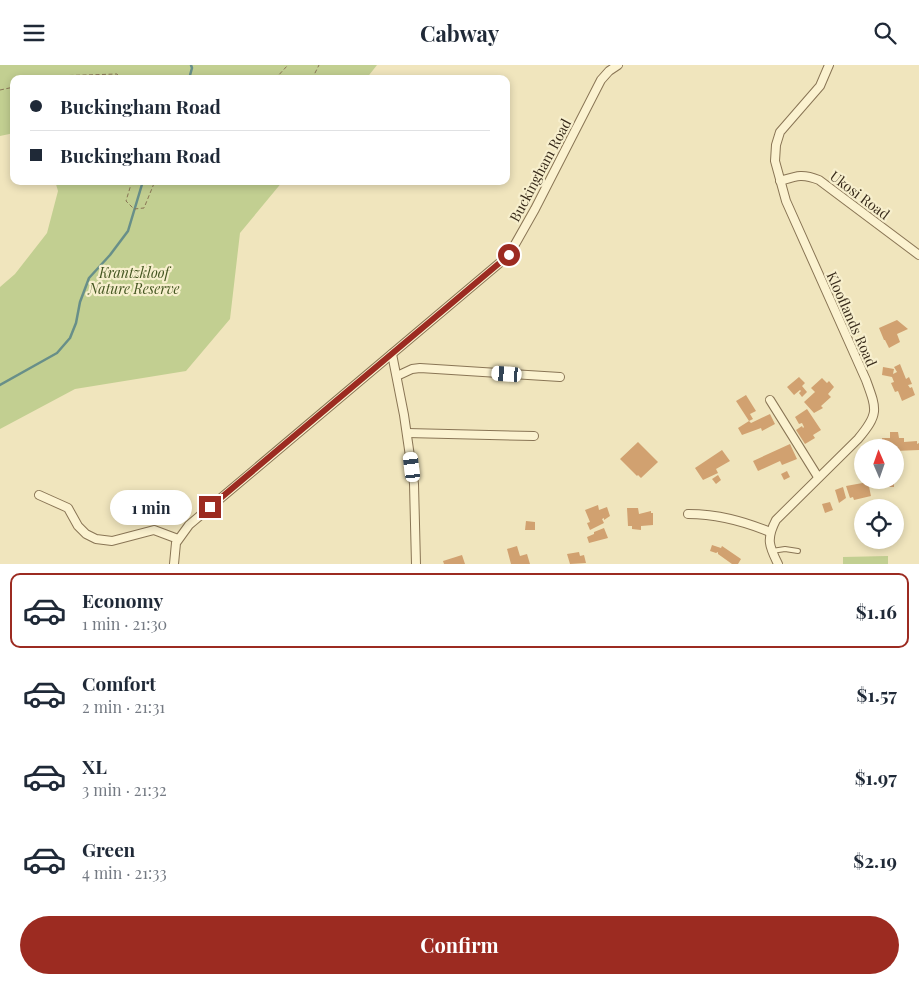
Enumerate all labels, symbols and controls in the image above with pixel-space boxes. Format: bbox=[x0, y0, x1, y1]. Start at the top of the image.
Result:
text: Cabway bbox=[420, 18, 499, 48]
icon: menu bbox=[20, 19, 48, 47]
icon: search bbox=[871, 19, 899, 47]
text: Buckingham Road bbox=[60, 93, 221, 119]
street label: Buckingham Road bbox=[505, 115, 575, 225]
text: Buckingham Road bbox=[60, 142, 221, 168]
street label: Ukosi Road bbox=[826, 166, 894, 224]
route start bbox=[498, 244, 520, 266]
park label: Krantzkloof Nature Reserve bbox=[86, 263, 180, 298]
street label: Klooflands Road bbox=[823, 268, 881, 370]
car bbox=[491, 365, 522, 383]
north arrow bbox=[854, 439, 904, 489]
map controls bbox=[854, 439, 904, 549]
car bbox=[402, 451, 421, 483]
callout: 1 min bbox=[110, 489, 192, 525]
route end bbox=[199, 496, 221, 518]
text: 1 min bbox=[131, 497, 171, 518]
button: locate bbox=[854, 499, 904, 549]
text: Economy bbox=[82, 587, 163, 613]
icon: car bbox=[22, 588, 67, 633]
text: $1.16 bbox=[856, 598, 897, 624]
text: 1 min · 21:30 bbox=[82, 613, 167, 634]
text: Comfort bbox=[82, 670, 156, 696]
icon: car bbox=[22, 671, 67, 716]
text: $1.57 bbox=[857, 681, 897, 707]
text: 2 min · 21:31 bbox=[82, 696, 165, 717]
text: XL bbox=[82, 753, 107, 779]
icon: car bbox=[22, 754, 67, 799]
text: $1.97 bbox=[855, 764, 897, 790]
text: 3 min · 21:32 bbox=[82, 779, 167, 800]
text: Green bbox=[82, 836, 135, 862]
icon: car bbox=[22, 837, 67, 882]
text: $2.19 bbox=[853, 847, 897, 873]
text: 4 min · 21:33 bbox=[82, 862, 167, 883]
button: Confirm bbox=[20, 916, 899, 974]

